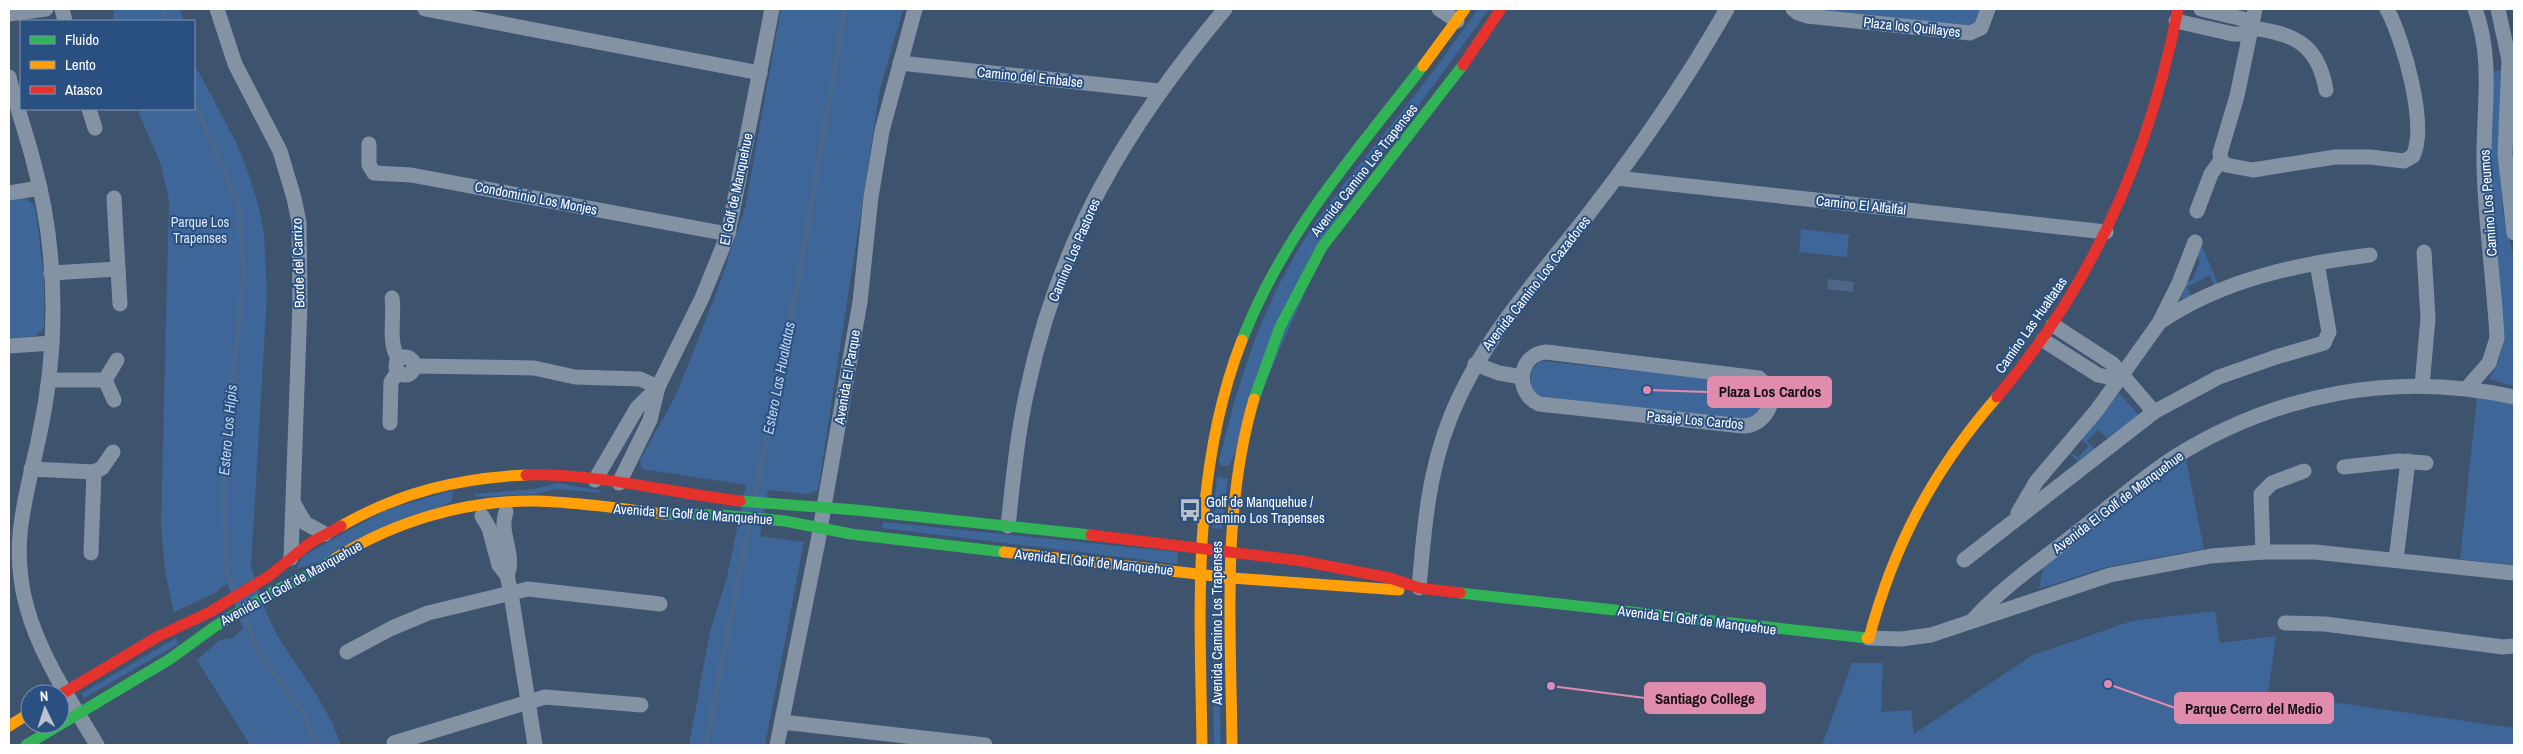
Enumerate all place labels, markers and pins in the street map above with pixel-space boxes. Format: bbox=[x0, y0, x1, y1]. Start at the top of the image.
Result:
callout: Plaza Los Cardos bbox=[1708, 377, 1831, 407]
place label: Golf de Manquehue / Camino Los Trapenses bbox=[1206, 493, 1325, 527]
bus stop icon: Golf de Manquehue / Camino Los Trapenses bbox=[1177, 497, 1203, 523]
callout: Santiago College bbox=[1645, 683, 1765, 713]
callout: Parque Cerro del Medio bbox=[2175, 693, 2333, 723]

